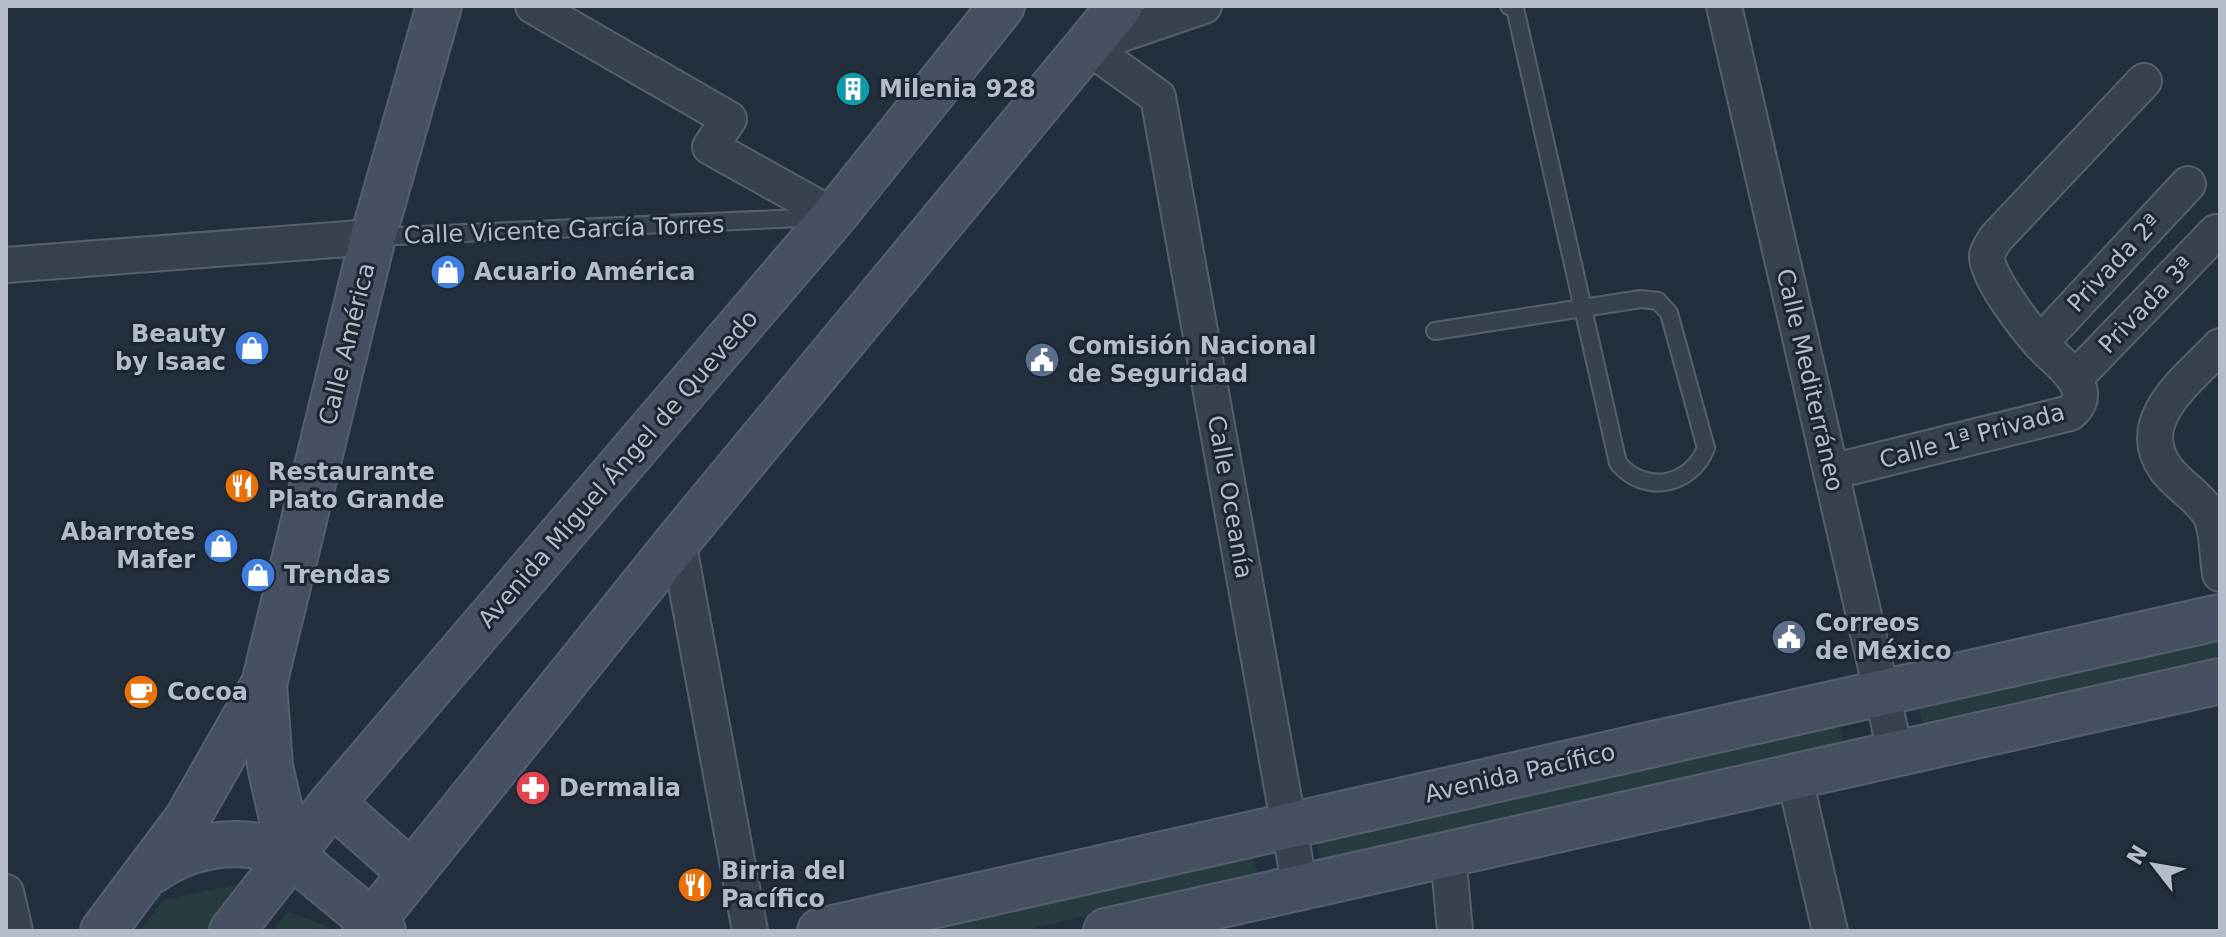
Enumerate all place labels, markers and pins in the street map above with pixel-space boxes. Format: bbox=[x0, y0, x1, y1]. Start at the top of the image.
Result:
building icon: Milenia 928 bbox=[834, 70, 872, 108]
place label: Milenia 928 bbox=[879, 75, 1036, 103]
shop icon: Acuario América bbox=[429, 253, 467, 291]
place label: Acuario América bbox=[474, 258, 695, 286]
place label: Beauty by Isaac bbox=[115, 320, 226, 376]
shop icon: Beauty by Isaac bbox=[233, 329, 271, 367]
place label: Comisión Nacional de Seguridad bbox=[1068, 332, 1317, 388]
public building icon: Comisión Nacional de Seguridad bbox=[1023, 341, 1061, 379]
place label: Restaurante Plato Grande bbox=[268, 458, 445, 514]
restaurant icon: Restaurante Plato Grande bbox=[223, 467, 261, 505]
place label: Abarrotes Mafer bbox=[61, 518, 195, 574]
shop icon: Abarrotes Mafer bbox=[202, 527, 240, 565]
shop icon: Trendas bbox=[239, 556, 277, 594]
place label: Trendas bbox=[284, 561, 391, 589]
place label: Correos de México bbox=[1815, 609, 1951, 665]
public building icon: Correos de México bbox=[1770, 618, 1808, 656]
cafe icon: Cocoa bbox=[122, 673, 160, 711]
place label: Cocoa bbox=[167, 678, 248, 706]
pharmacy icon: Dermalia bbox=[514, 769, 552, 807]
place label: Dermalia bbox=[559, 774, 681, 802]
place label: Birria del Pacífico bbox=[721, 857, 846, 913]
restaurant icon: Birria del Pacífico bbox=[676, 866, 714, 904]

